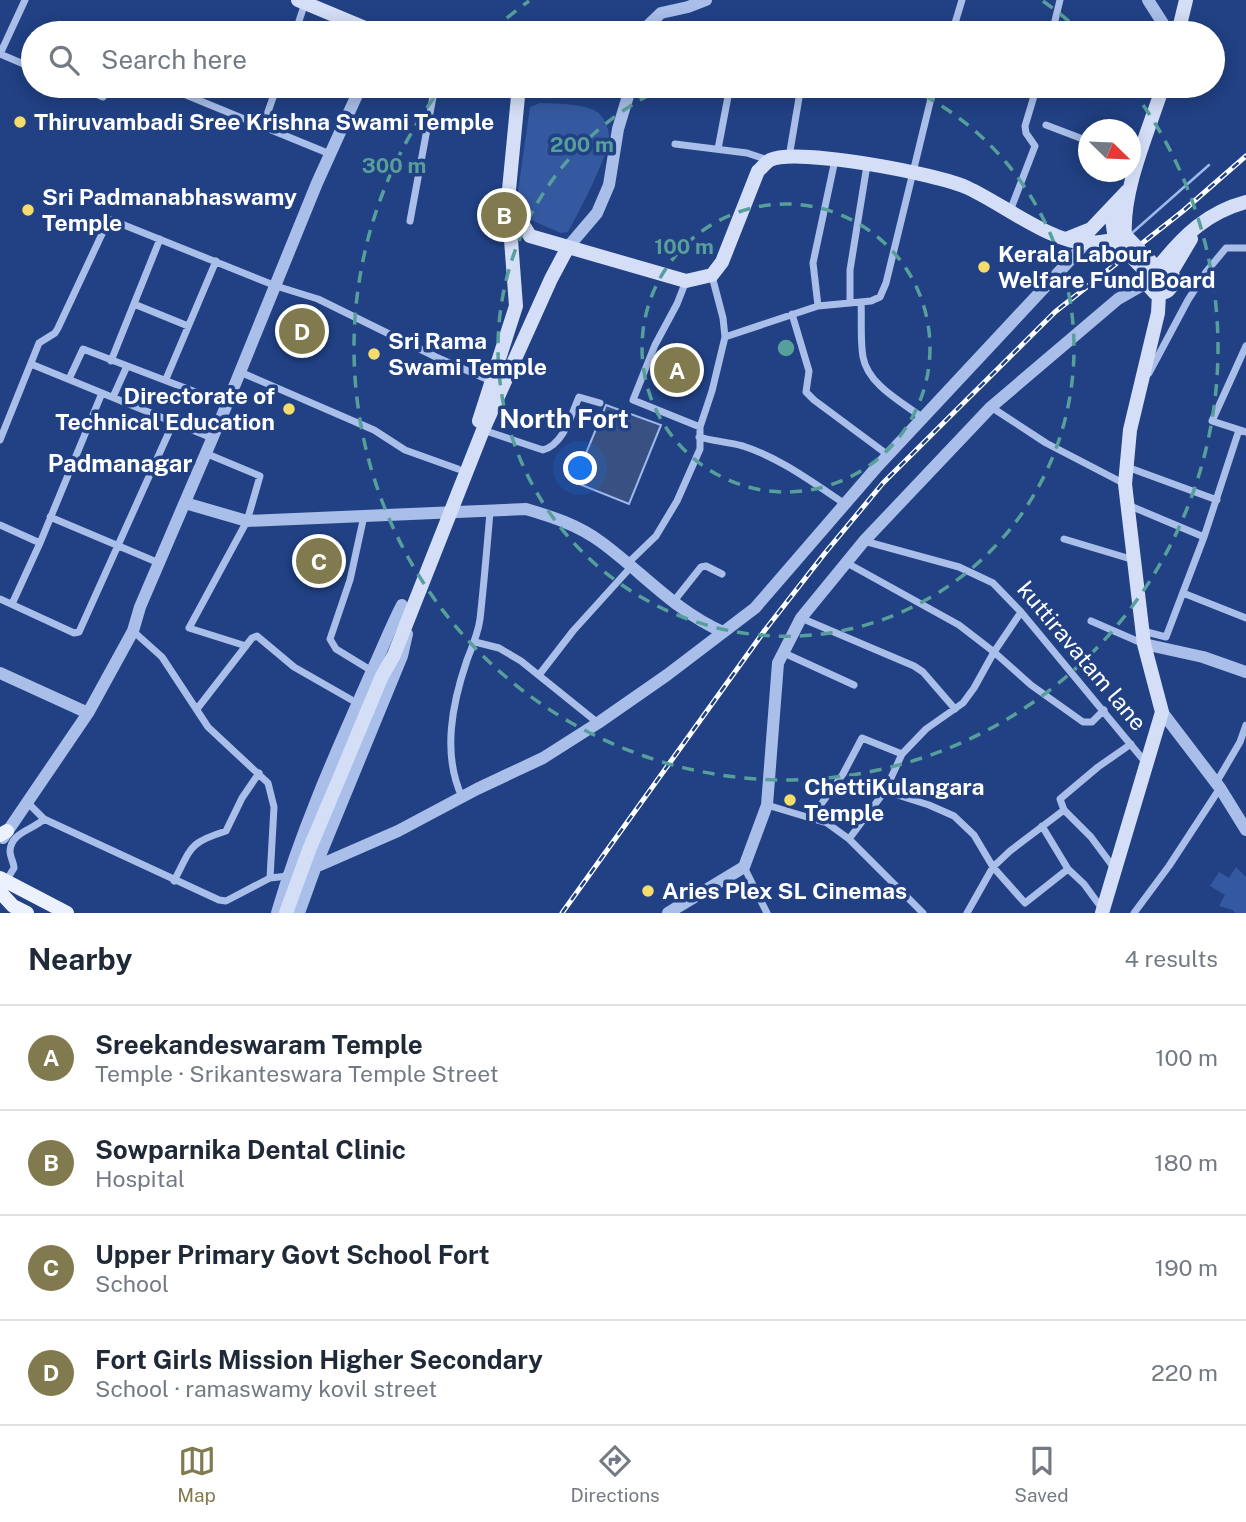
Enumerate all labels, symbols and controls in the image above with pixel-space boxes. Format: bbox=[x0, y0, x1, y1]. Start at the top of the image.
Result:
search box bbox=[21, 21, 1225, 98]
icon: search bbox=[45, 41, 83, 79]
text: Search here bbox=[101, 44, 247, 75]
place label: Thiruvambadi Sree Krishna Swami Temple bbox=[34, 108, 494, 135]
marker: Thiruvambadi Sree Krishna Swami Temple bbox=[12, 114, 28, 130]
north arrow bbox=[1078, 119, 1141, 182]
text: 200 m bbox=[550, 132, 614, 157]
text: 300 m bbox=[362, 153, 426, 178]
place label: Sri Padmanabhaswamy Temple bbox=[42, 183, 297, 236]
pin: B bbox=[481, 189, 527, 241]
marker: Sri Padmanabhaswamy Temple bbox=[20, 202, 36, 218]
text: 100 m bbox=[654, 234, 714, 259]
place label: Kerala Labour Welfare Fund Board bbox=[998, 240, 1216, 293]
marker: Kerala Labour Welfare Fund Board bbox=[976, 259, 992, 275]
pin: D bbox=[279, 305, 325, 357]
place label: Sri Rama Swami Temple bbox=[388, 327, 547, 380]
centre of rings bbox=[774, 336, 798, 360]
pin: A bbox=[654, 344, 700, 396]
marker: Sri Rama Swami Temple bbox=[366, 346, 382, 362]
place label: Directorate of Technical Education bbox=[55, 382, 275, 435]
marker: Directorate of Technical Education bbox=[281, 401, 297, 417]
district label: North Fort bbox=[499, 403, 629, 434]
district label: Padmanagar bbox=[48, 449, 192, 477]
your location bbox=[563, 451, 597, 485]
pin: C bbox=[296, 535, 342, 587]
street label: kuttiravatam lane bbox=[1012, 576, 1153, 736]
place label: ChettiKulangara Temple bbox=[804, 773, 985, 826]
marker: ChettiKulangara Temple bbox=[782, 792, 798, 808]
place label: Aries Plex SL Cinemas bbox=[662, 877, 907, 904]
marker: Aries Plex SL Cinemas bbox=[640, 883, 656, 899]
text: Nearby bbox=[28, 941, 132, 977]
text: 4 results bbox=[1124, 945, 1218, 972]
text: Sreekandeswaram Temple bbox=[95, 1029, 423, 1060]
text: A bbox=[43, 1044, 59, 1071]
text: 100 m bbox=[1155, 1044, 1218, 1071]
text: Temple · Srikanteswara Temple Street bbox=[95, 1060, 499, 1087]
text: Sowparnika Dental Clinic bbox=[95, 1134, 406, 1165]
text: B bbox=[43, 1149, 59, 1176]
text: 180 m bbox=[1154, 1149, 1218, 1176]
text: Hospital bbox=[95, 1165, 185, 1192]
text: Upper Primary Govt School Fort bbox=[95, 1239, 490, 1270]
text: C bbox=[43, 1254, 59, 1281]
text: 190 m bbox=[1155, 1254, 1218, 1281]
text: School bbox=[95, 1270, 169, 1297]
text: Fort Girls Mission Higher Secondary bbox=[95, 1344, 543, 1375]
text: D bbox=[43, 1359, 59, 1386]
text: 220 m bbox=[1151, 1359, 1218, 1386]
text: School · ramaswamy kovil street bbox=[95, 1375, 437, 1402]
tab: Map bbox=[177, 1442, 216, 1506]
tab: Directions bbox=[570, 1442, 660, 1506]
tab: Saved bbox=[1014, 1442, 1069, 1506]

